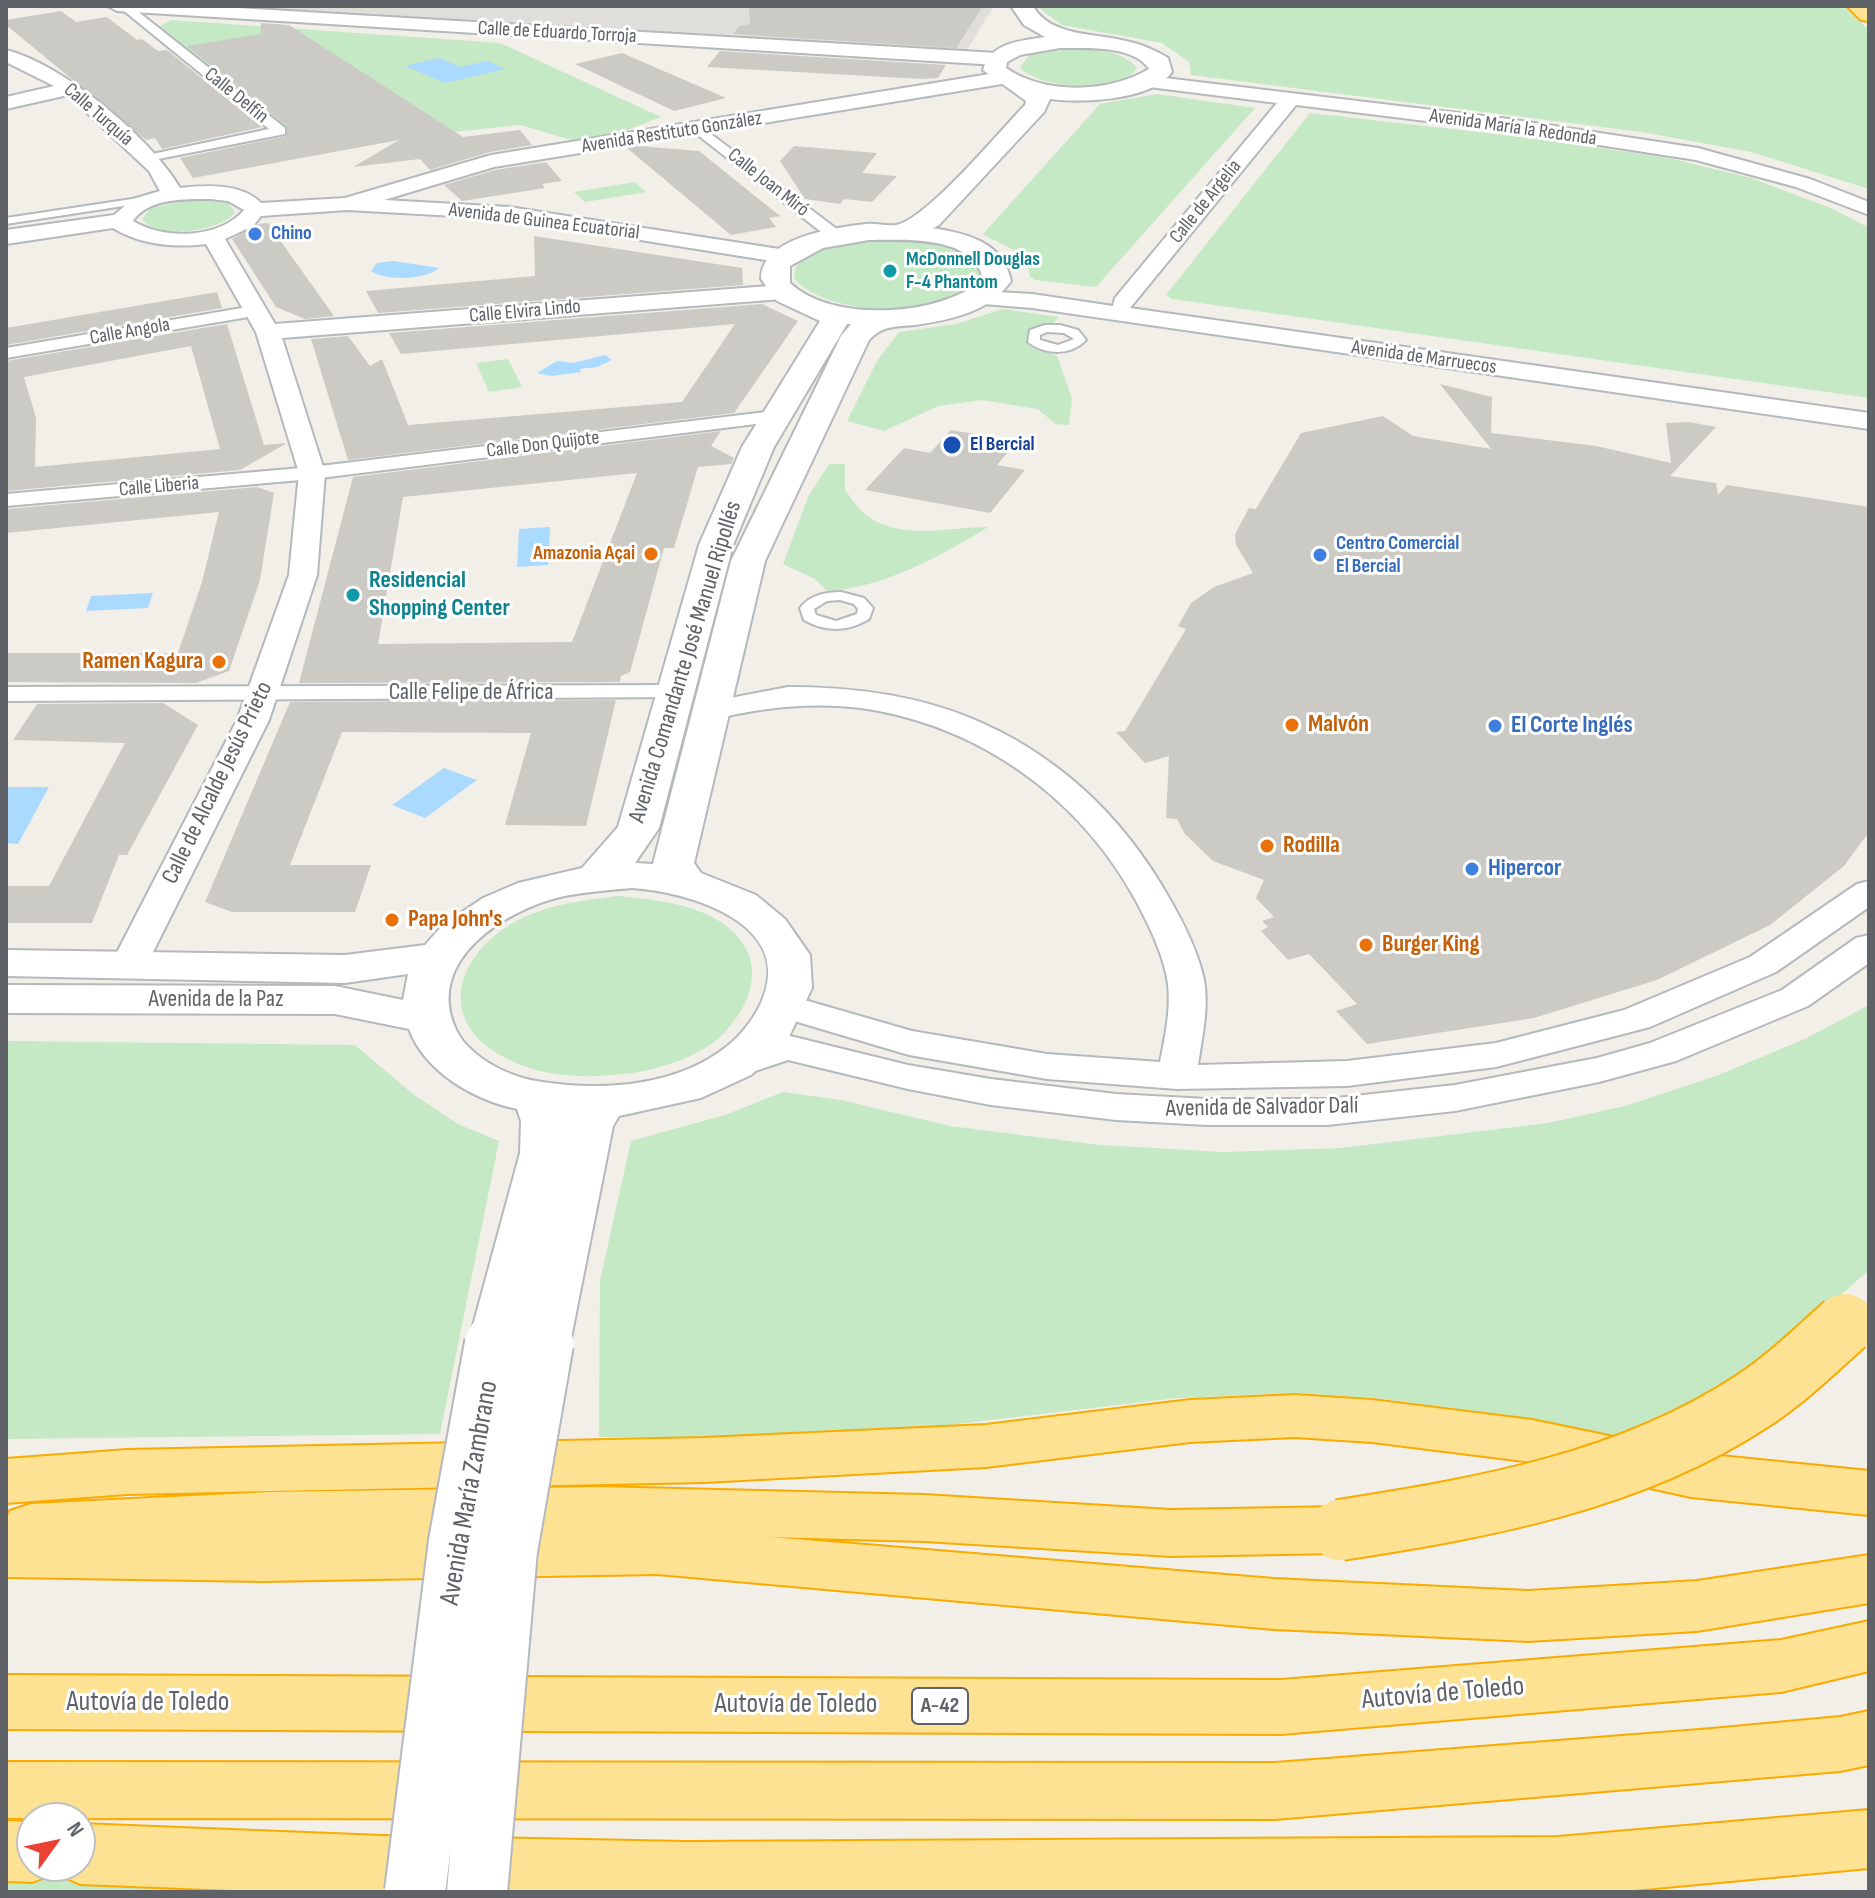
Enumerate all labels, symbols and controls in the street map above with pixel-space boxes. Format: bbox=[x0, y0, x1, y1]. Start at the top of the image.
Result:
street label: Calle de Eduardo Torroja bbox=[477, 17, 637, 49]
street label: Calle Delfín bbox=[199, 63, 273, 129]
street label: Calle Turquía bbox=[58, 78, 138, 152]
street label: Avenida María la Redonda bbox=[1428, 104, 1598, 152]
street label: Avenida Restituto González bbox=[580, 107, 764, 159]
street label: Calle Joan Miró bbox=[722, 144, 814, 222]
street label: Calle de Argelia bbox=[1165, 155, 1247, 249]
street label: Avenida de Guinea Ecuatorial bbox=[447, 198, 641, 246]
place label: Chino bbox=[271, 222, 312, 246]
marker: Chino bbox=[246, 225, 264, 243]
place label: McDonnell Douglas F-4 Phantom bbox=[906, 248, 1040, 295]
marker: McDonnell Douglas F-4 Phantom bbox=[881, 262, 899, 280]
street label: Calle Elvira Lindo bbox=[468, 295, 582, 329]
street label: Calle Angola bbox=[88, 313, 172, 351]
street label: Avenida de Marruecos bbox=[1350, 336, 1498, 380]
street label: Calle Don Quijote bbox=[485, 426, 601, 464]
place label: El Bercial bbox=[970, 433, 1035, 457]
marker: El Bercial bbox=[941, 434, 963, 456]
street label: Calle Liberia bbox=[118, 472, 200, 502]
street label: Avenida Comandante José Manuel Ripollés bbox=[623, 498, 749, 826]
place label: Centro Comercial El Bercial bbox=[1336, 532, 1459, 579]
place label: Amazonia Açai bbox=[533, 542, 635, 566]
marker: Amazonia Açai bbox=[642, 545, 660, 563]
marker: Centro Comercial El Bercial bbox=[1311, 546, 1329, 564]
place label: Residencial Shopping Center bbox=[369, 567, 510, 623]
marker: Residencial Shopping Center bbox=[344, 586, 362, 604]
place label: Ramen Kagura bbox=[82, 648, 203, 676]
marker: Ramen Kagura bbox=[210, 653, 228, 671]
street label: Calle de Alcalde Jesús Prieto bbox=[156, 677, 280, 889]
street label: Calle Felipe de África bbox=[389, 679, 553, 707]
place label: Malvón bbox=[1308, 711, 1369, 739]
place label: El Corte Inglés bbox=[1511, 712, 1633, 740]
marker: Malvón bbox=[1283, 716, 1301, 734]
marker: El Corte Inglés bbox=[1486, 717, 1504, 735]
place label: Rodilla bbox=[1283, 832, 1340, 860]
marker: Rodilla bbox=[1258, 837, 1276, 855]
place label: Hipercor bbox=[1488, 855, 1561, 883]
marker: Hipercor bbox=[1463, 860, 1481, 878]
place label: Papa John's bbox=[408, 906, 502, 934]
marker: Papa John's bbox=[383, 911, 401, 929]
place label: Burger King bbox=[1382, 931, 1480, 959]
marker: Burger King bbox=[1357, 936, 1375, 954]
street label: Avenida de la Paz bbox=[148, 986, 284, 1014]
street label: Avenida de Salvador Dalí bbox=[1165, 1092, 1359, 1124]
street label: Avenida María Zambrano bbox=[434, 1378, 506, 1608]
street label: Autovía de Toledo bbox=[1360, 1670, 1526, 1718]
street label: Autovía de Toledo bbox=[67, 1686, 229, 1720]
street label: Autovía de Toledo bbox=[715, 1688, 877, 1722]
road number: A-42 bbox=[912, 1688, 968, 1724]
north arrow bbox=[16, 1802, 96, 1882]
text: N bbox=[60, 1817, 89, 1842]

